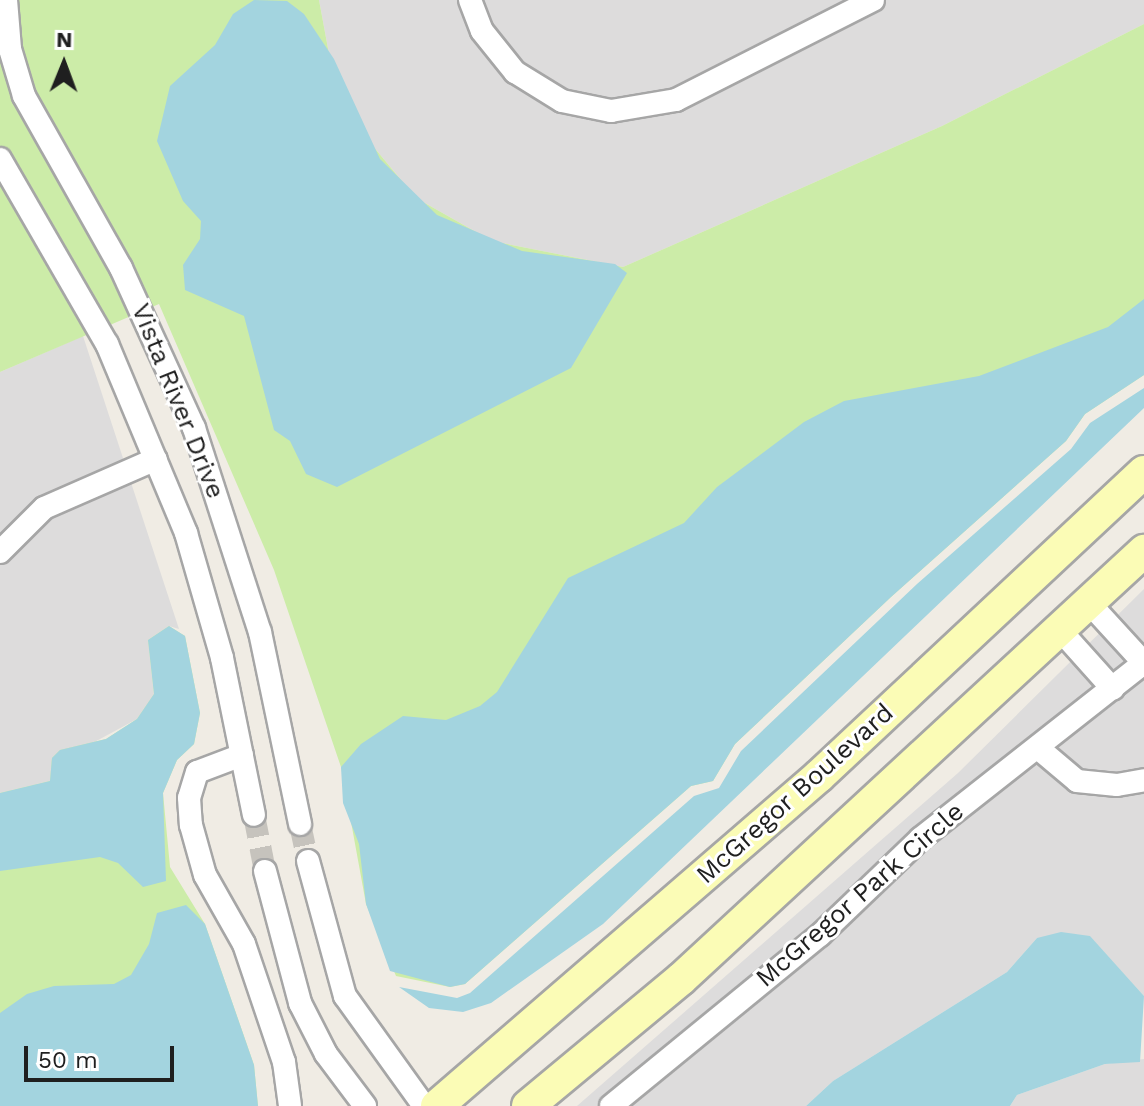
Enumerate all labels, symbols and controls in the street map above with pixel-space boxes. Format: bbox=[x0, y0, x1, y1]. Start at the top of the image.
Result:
north arrow bbox=[24, 24, 104, 104]
text: N bbox=[56, 27, 73, 52]
street label: Vista River Drive bbox=[124, 298, 232, 504]
street label: McGregor Boulevard bbox=[690, 697, 900, 891]
street label: McGregor Park Circle bbox=[749, 796, 971, 994]
scale bar bbox=[28, 1030, 178, 1080]
text: 50 m bbox=[38, 1046, 98, 1074]

